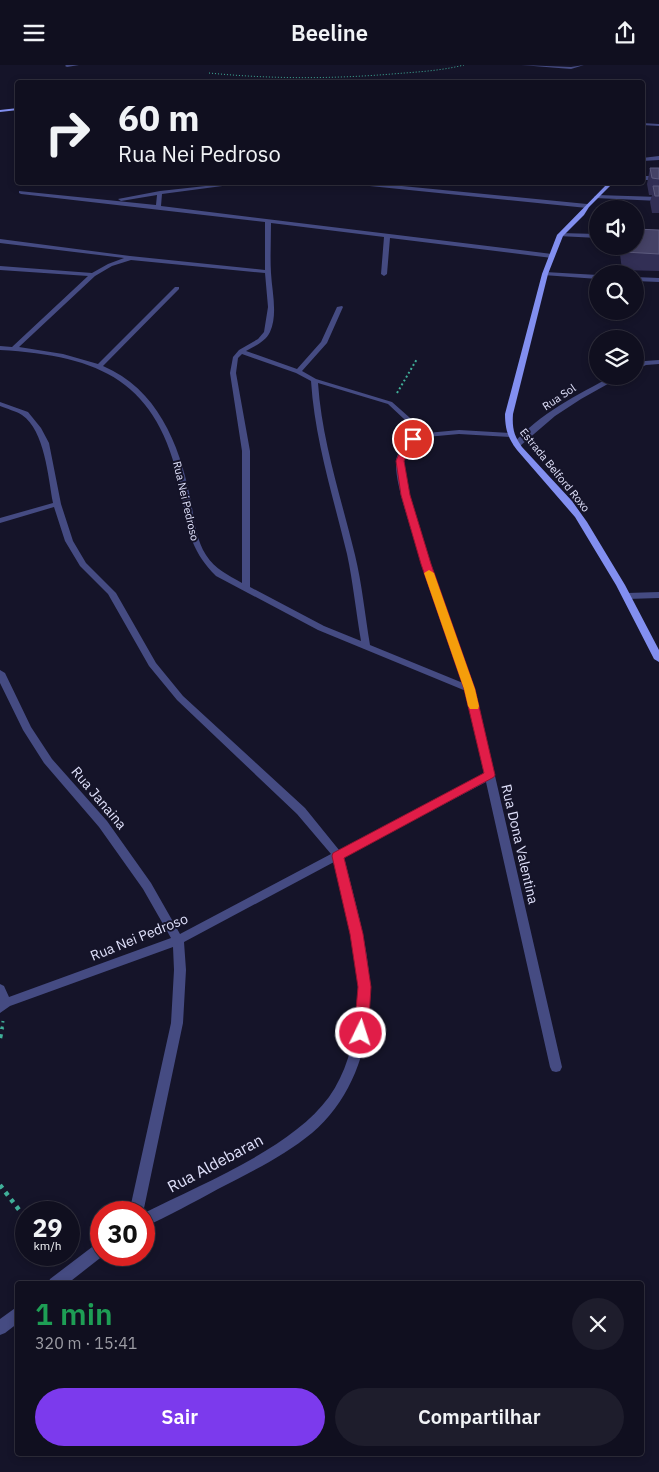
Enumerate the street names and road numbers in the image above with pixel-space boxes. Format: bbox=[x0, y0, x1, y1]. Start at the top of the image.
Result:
street label: Rua Sol bbox=[540, 381, 578, 413]
street label: Estrada Belford Roxo bbox=[517, 425, 593, 515]
street label: Rua Nei Pedroso bbox=[170, 460, 202, 542]
street label: Rua Janaina bbox=[67, 763, 131, 834]
street label: Rua Dona Valentina bbox=[497, 782, 543, 906]
street label: Rua Nei Pedroso bbox=[88, 909, 191, 965]
street label: Rua Aldebaran bbox=[164, 1129, 266, 1197]

